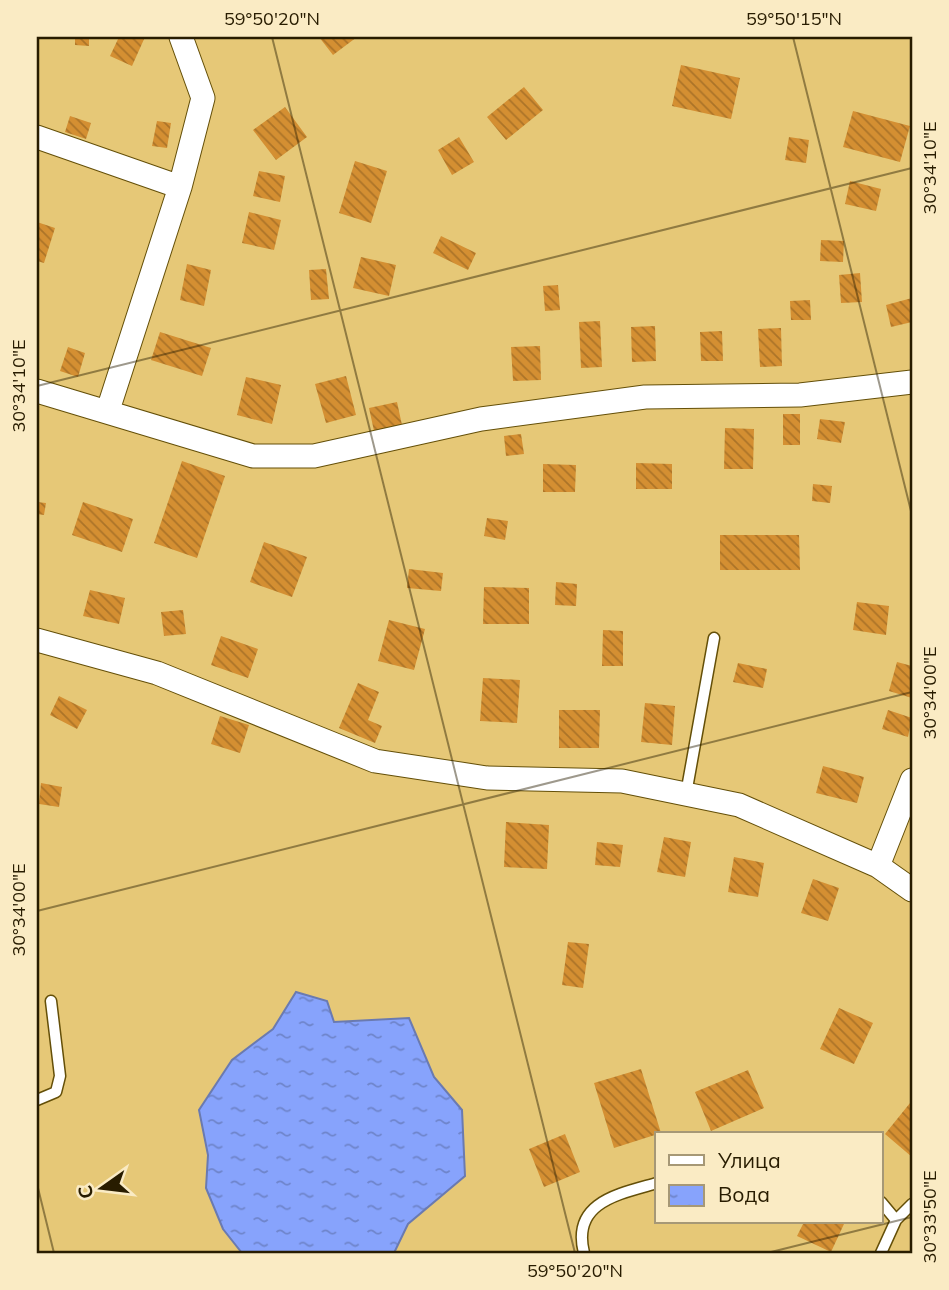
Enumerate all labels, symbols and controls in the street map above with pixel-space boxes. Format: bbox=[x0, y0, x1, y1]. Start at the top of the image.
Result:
text: 59°50'20"N bbox=[224, 7, 320, 30]
text: 59°50'15"N bbox=[746, 7, 842, 30]
text: 30°34'10"E bbox=[918, 121, 941, 215]
text: 30°34'10"E bbox=[7, 339, 30, 433]
text: 30°34'00"E bbox=[918, 646, 941, 740]
text: 30°34'00"E bbox=[7, 863, 30, 957]
legend bbox=[655, 1132, 883, 1224]
text: Улица bbox=[717, 1147, 781, 1173]
north arrow bbox=[66, 1154, 136, 1224]
text: 30°33'50"E bbox=[918, 1170, 941, 1264]
text: Вода bbox=[718, 1181, 770, 1207]
text: С bbox=[72, 1183, 99, 1201]
text: 59°50'20"N bbox=[527, 1259, 623, 1282]

